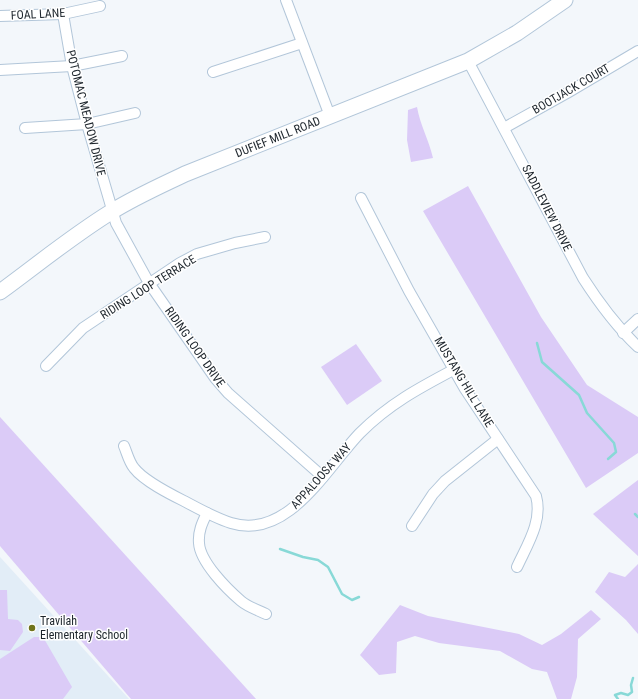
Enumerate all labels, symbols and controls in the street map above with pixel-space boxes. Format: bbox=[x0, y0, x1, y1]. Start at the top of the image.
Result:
street label: FOAL LANE bbox=[10, 6, 66, 22]
street label: POTOMAC MEADOW DRIVE bbox=[64, 49, 108, 178]
street label: BOOTJACK COURT bbox=[530, 61, 612, 117]
street label: DUFIEF MILL ROAD bbox=[233, 114, 322, 160]
street label: SADDLEVIEW DRIVE bbox=[519, 162, 575, 254]
street label: RIDING LOOP TERRACE bbox=[98, 252, 198, 322]
street label: RIDING LOOP DRIVE bbox=[162, 304, 228, 390]
street label: MUSTANG HILL LANE bbox=[432, 334, 496, 430]
street label: APPALOOSA WAY bbox=[288, 440, 355, 512]
place label: Travilah Elementary School bbox=[40, 614, 128, 642]
marker: Travilah Elementary School bbox=[27, 623, 37, 633]

